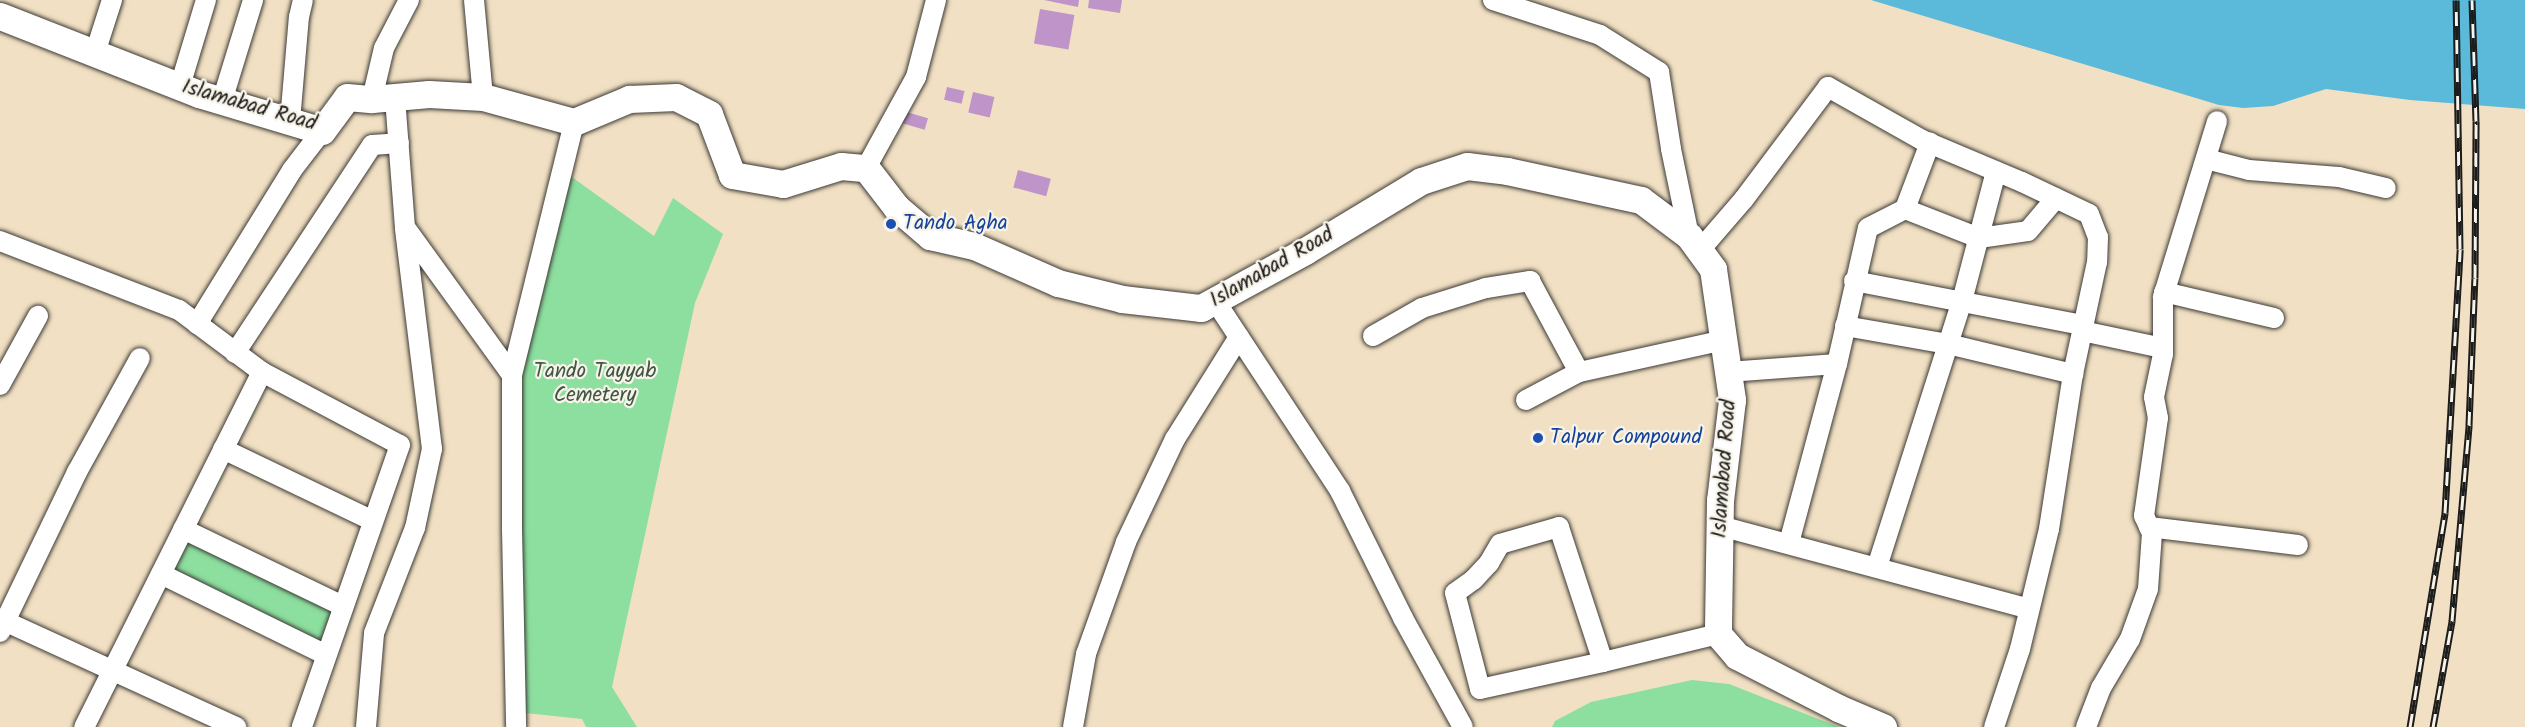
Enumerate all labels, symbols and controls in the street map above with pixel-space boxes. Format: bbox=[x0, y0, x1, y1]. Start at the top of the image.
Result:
street label: Islamabad Road bbox=[179, 75, 319, 137]
place label: Tando Agha bbox=[903, 211, 1008, 237]
marker: Tando Agha bbox=[884, 217, 898, 231]
street label: Islamabad Road bbox=[1206, 222, 1338, 314]
park label: Tando Tayyab Cemetery bbox=[534, 359, 656, 409]
street label: Islamabad Road bbox=[1708, 399, 1742, 539]
place label: Talpur Compound bbox=[1550, 425, 1702, 451]
marker: Talpur Compound bbox=[1531, 431, 1545, 445]

